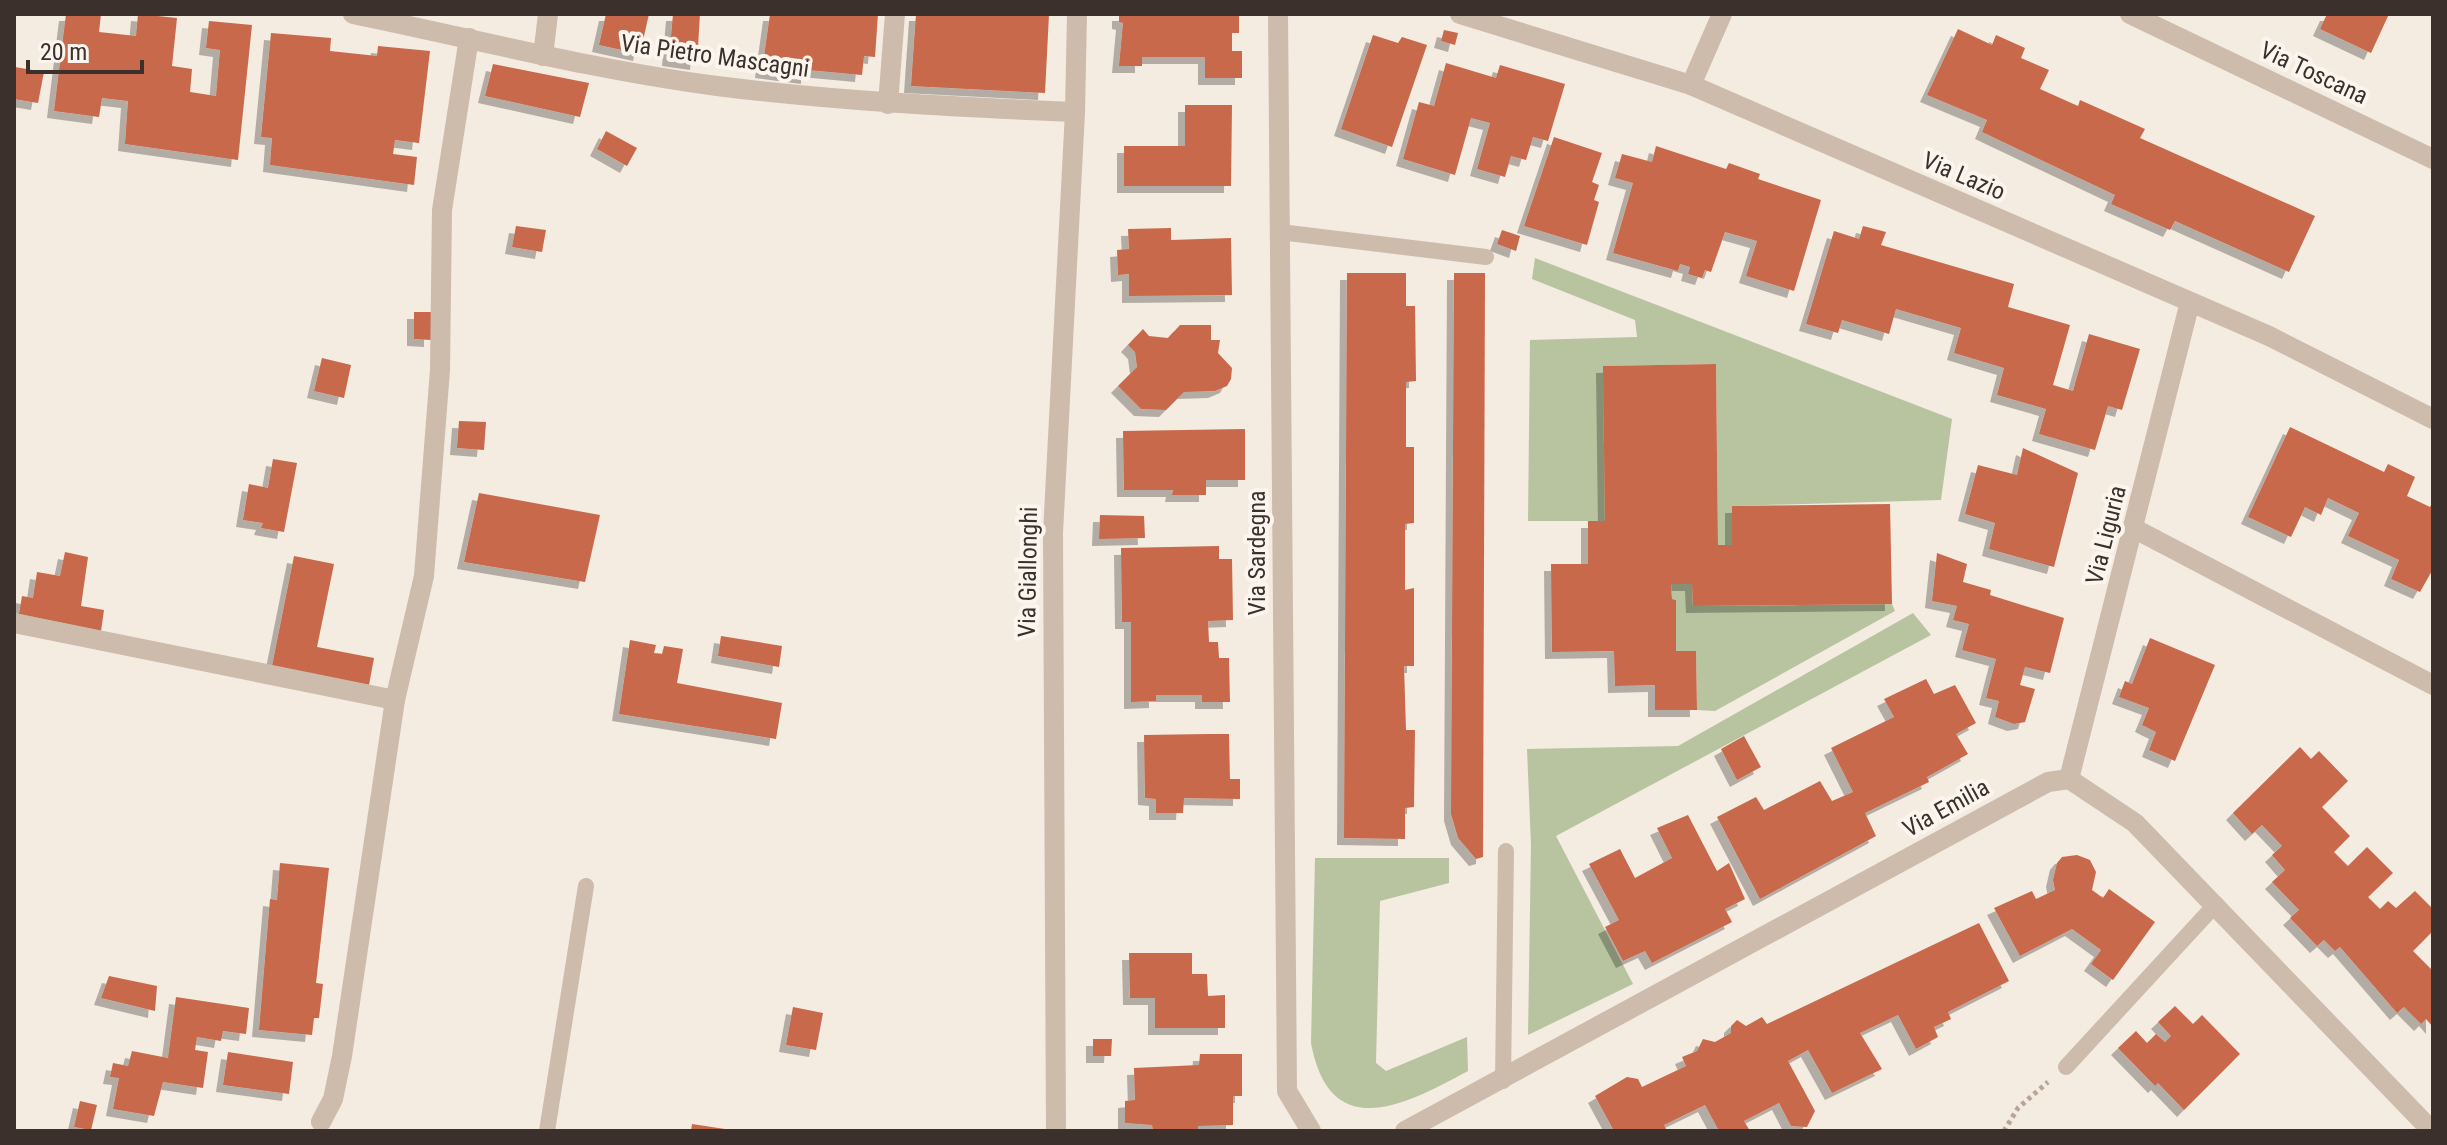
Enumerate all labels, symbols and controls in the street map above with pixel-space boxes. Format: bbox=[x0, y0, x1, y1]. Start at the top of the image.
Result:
scale bar bbox=[28, 24, 142, 74]
street label: Via Pietro Mascagni bbox=[619, 29, 811, 83]
street label: Via Toscana bbox=[2256, 36, 2372, 110]
text: 20 m bbox=[40, 38, 87, 66]
street label: Via Lazio bbox=[1919, 146, 2009, 206]
street label: Via Liguria bbox=[2080, 483, 2132, 587]
street label: Via Sardegna bbox=[1243, 490, 1271, 616]
street label: Via Giallonghi bbox=[1013, 506, 1043, 638]
street label: Via Emilia bbox=[1898, 773, 1994, 843]

